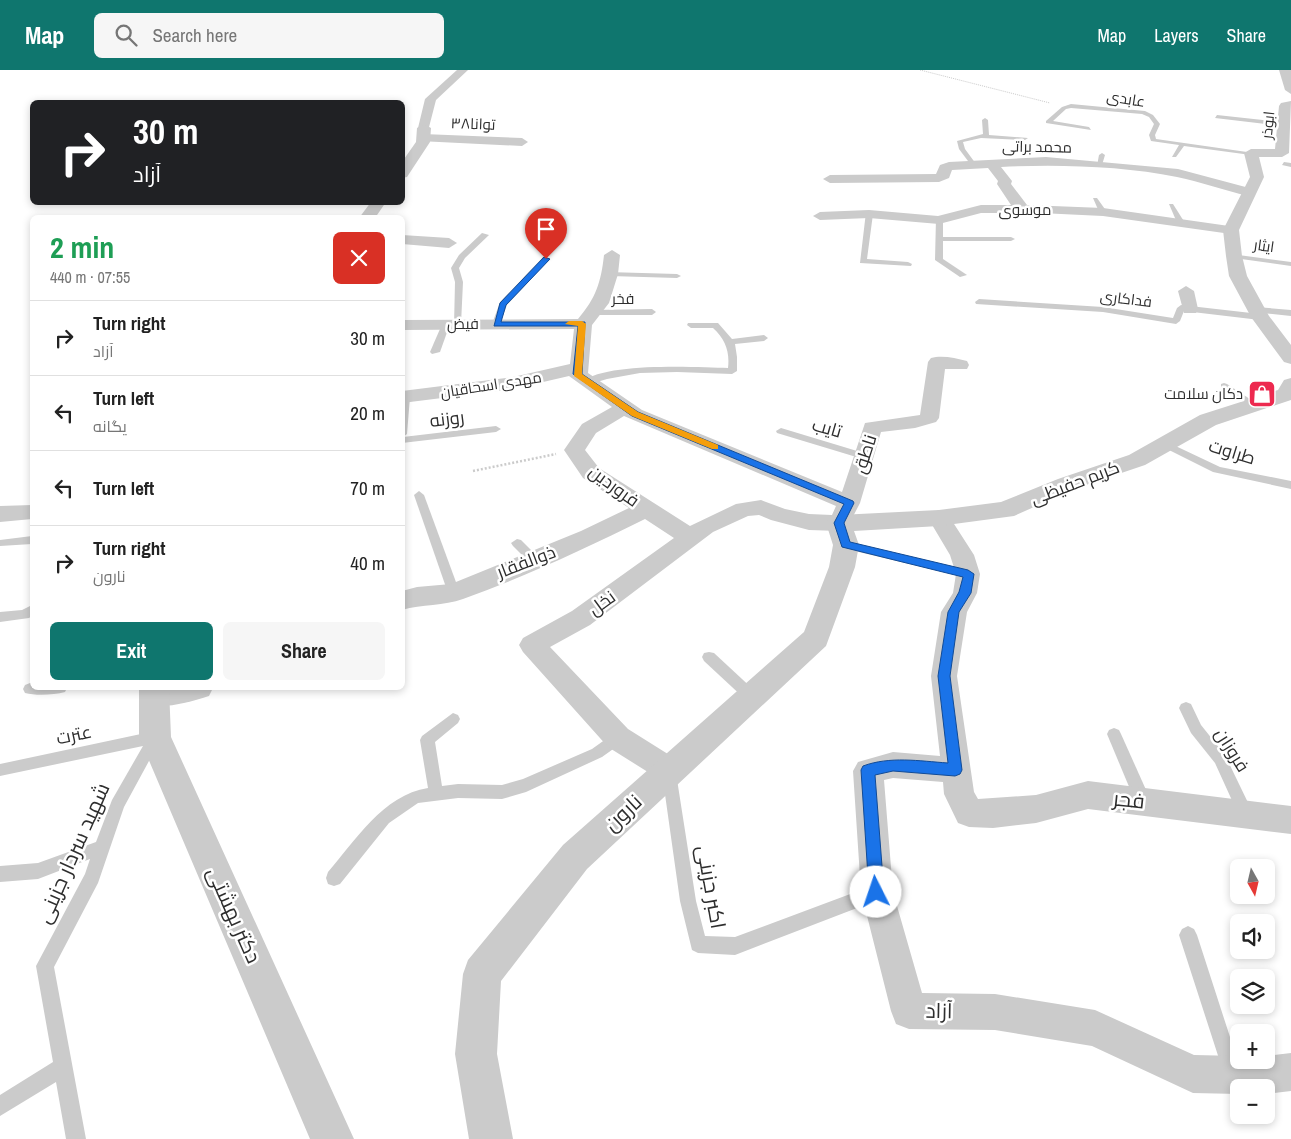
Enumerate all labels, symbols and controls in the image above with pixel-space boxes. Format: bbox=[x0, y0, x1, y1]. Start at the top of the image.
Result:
search box bbox=[94, 13, 444, 58]
text: Map bbox=[25, 19, 64, 51]
icon: search bbox=[112, 21, 140, 49]
text: Search here bbox=[152, 22, 237, 48]
text: Map bbox=[1098, 23, 1126, 48]
text: Layers bbox=[1154, 23, 1199, 48]
text: Share bbox=[1227, 23, 1266, 48]
street label: عابدی bbox=[1105, 85, 1147, 112]
text: 30 m bbox=[133, 108, 198, 155]
street label: ابوذر bbox=[1255, 110, 1279, 141]
street label: توانا۳۸ bbox=[450, 112, 496, 135]
icon: right bbox=[50, 120, 115, 185]
street label: محمد براتی bbox=[1002, 135, 1072, 158]
text: آزاد bbox=[133, 159, 161, 189]
street label: موسوی bbox=[999, 199, 1051, 220]
pin bbox=[525, 208, 567, 259]
icon: arrive bbox=[532, 215, 560, 243]
text: 2 min bbox=[50, 227, 114, 267]
button: close bbox=[333, 232, 385, 284]
street label: ایثار bbox=[1251, 234, 1276, 257]
text: 440 m · 07:55 bbox=[50, 266, 130, 288]
street label: فداکاری bbox=[1099, 285, 1153, 312]
street label: فخر bbox=[611, 288, 634, 309]
text: Turn right bbox=[93, 310, 165, 336]
street label: فیض bbox=[447, 313, 479, 334]
icon: right bbox=[50, 324, 78, 352]
text: 30 m bbox=[350, 325, 385, 351]
text: آزاد bbox=[93, 340, 114, 362]
street label: مهدی اسحاقیان bbox=[439, 366, 543, 403]
shop icon: دکان سلامت bbox=[1247, 379, 1277, 409]
place label: دکان سلامت bbox=[1164, 383, 1243, 404]
text: Turn left bbox=[93, 385, 154, 411]
icon: left bbox=[50, 399, 78, 427]
text: 20 m bbox=[350, 400, 385, 426]
street label: روزنه bbox=[428, 404, 466, 433]
street label: تایب bbox=[809, 411, 845, 444]
text: یگانه bbox=[93, 415, 127, 437]
street label: ناطق bbox=[847, 431, 883, 477]
street label: طراوت bbox=[1206, 433, 1259, 470]
street label: کریم حفیظی bbox=[1027, 454, 1123, 511]
street label: فروردین bbox=[584, 459, 645, 512]
icon: left bbox=[50, 474, 78, 502]
text: Turn left bbox=[93, 475, 154, 501]
text: 70 m bbox=[350, 475, 385, 501]
text: Turn right bbox=[93, 535, 165, 561]
street label: ذوالفقار bbox=[492, 539, 559, 585]
icon: right bbox=[50, 549, 78, 577]
text: 40 m bbox=[350, 550, 385, 576]
text: نارون bbox=[93, 565, 126, 587]
street label: نخل bbox=[583, 584, 620, 621]
button: Exit bbox=[50, 622, 213, 680]
button: Share bbox=[223, 622, 385, 680]
street label: عترت bbox=[54, 719, 94, 750]
street label: فروزان bbox=[1209, 723, 1256, 777]
street label: شهید سردار جزینی bbox=[29, 778, 117, 928]
street label: فجر bbox=[1111, 783, 1146, 816]
street label: نارون bbox=[597, 787, 648, 838]
street label: اکبر جزینی bbox=[690, 843, 733, 931]
north arrow bbox=[1230, 859, 1275, 904]
map controls bbox=[1230, 859, 1275, 1124]
street label: دکتر بهشتی bbox=[200, 862, 269, 968]
position arrow bbox=[849, 865, 901, 917]
button: sound bbox=[1230, 914, 1275, 959]
button: layers bbox=[1230, 969, 1275, 1014]
street label: آزاد bbox=[925, 996, 953, 1025]
button: + bbox=[1230, 1024, 1275, 1069]
button: − bbox=[1230, 1079, 1275, 1124]

